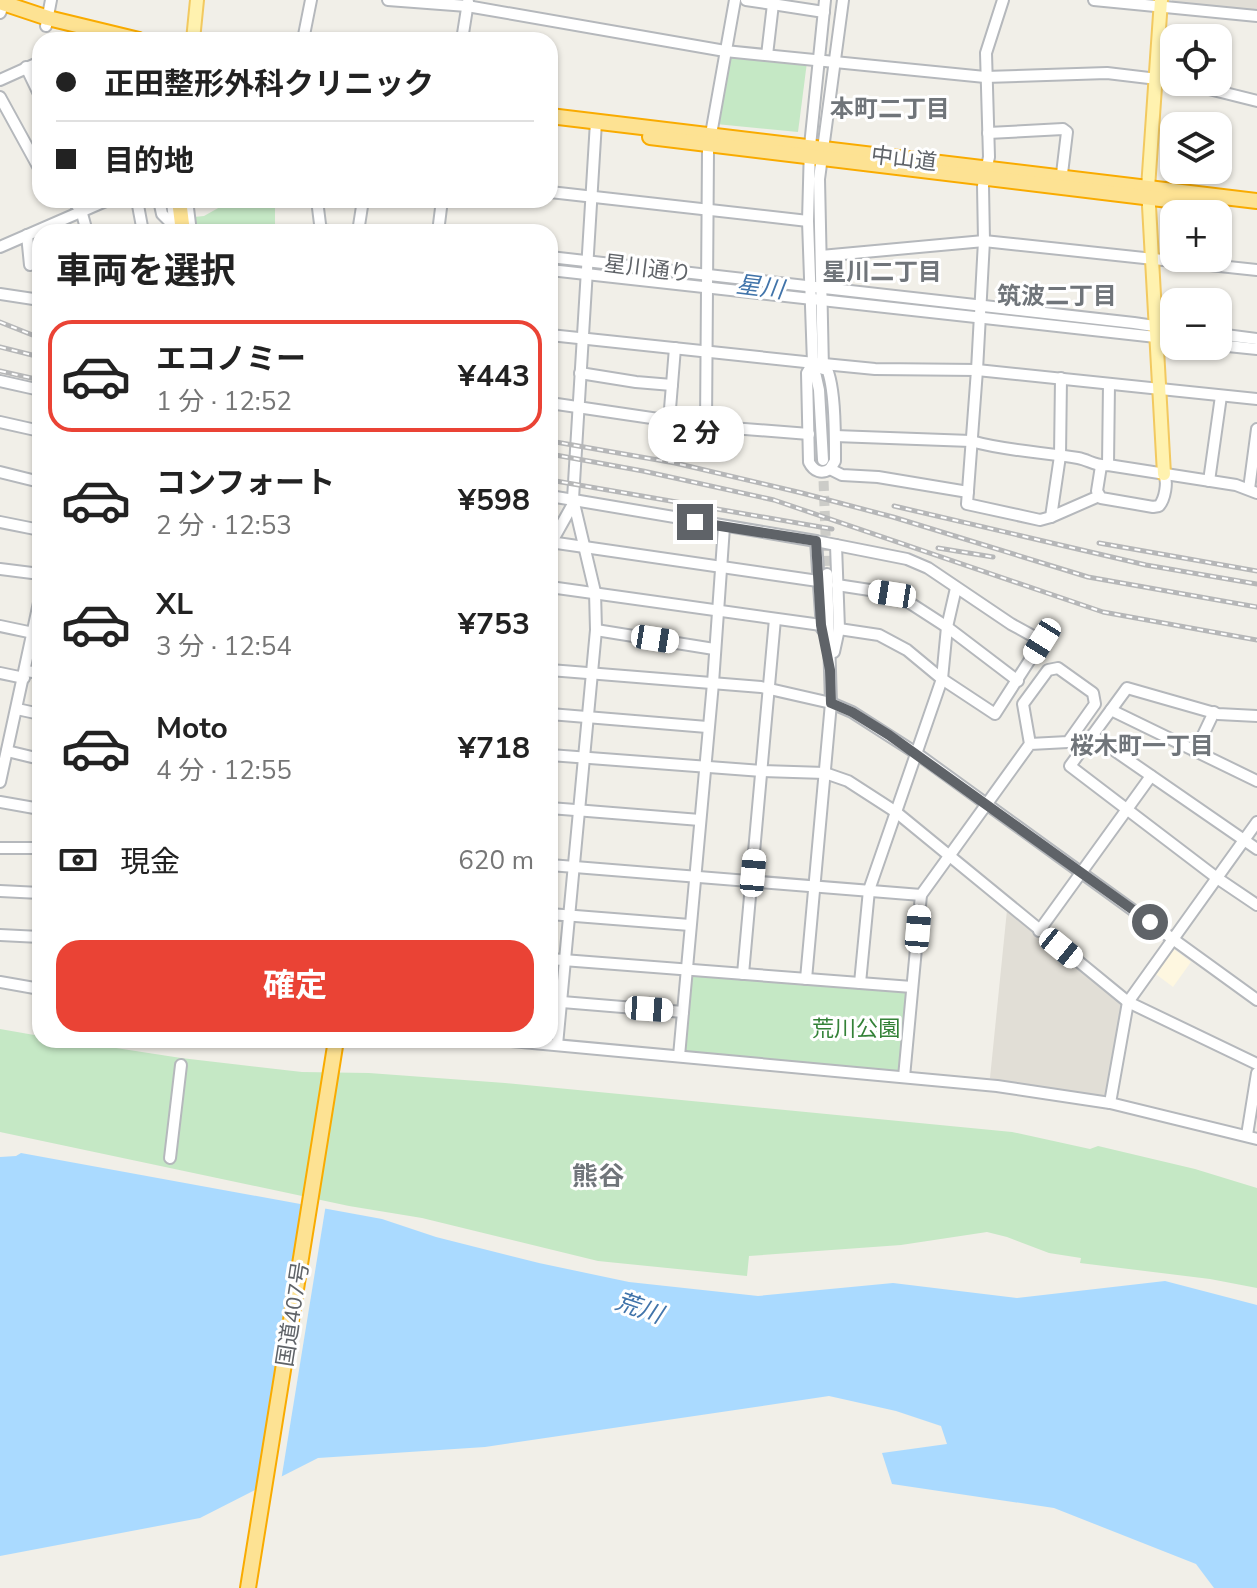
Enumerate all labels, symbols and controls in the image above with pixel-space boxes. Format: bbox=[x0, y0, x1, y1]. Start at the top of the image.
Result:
map controls bbox=[1160, 24, 1232, 360]
button: locate bbox=[1160, 24, 1232, 96]
text: 正田整形外科クリニック bbox=[104, 64, 434, 105]
district label: 本町二丁目 bbox=[830, 93, 950, 125]
button: layers bbox=[1160, 112, 1232, 184]
street label: 中山道 bbox=[869, 140, 938, 178]
text: 目的地 bbox=[104, 141, 194, 182]
button: + bbox=[1160, 200, 1232, 272]
text: 車両を選択 bbox=[56, 247, 236, 296]
street label: 星川通り bbox=[602, 249, 693, 289]
district label: 星川二丁目 bbox=[822, 256, 942, 288]
water label: 星川 bbox=[734, 268, 789, 306]
district label: 筑波二丁目 bbox=[997, 280, 1117, 312]
button: − bbox=[1160, 288, 1232, 360]
text: エコノミー bbox=[156, 339, 306, 380]
icon: car bbox=[60, 340, 132, 412]
text: ¥443 bbox=[458, 356, 530, 397]
text: 1 分 · 12:52 bbox=[156, 384, 292, 419]
callout: 2 分 bbox=[647, 406, 743, 462]
text: 2 分 bbox=[672, 416, 720, 451]
text: コンフォート bbox=[156, 463, 335, 504]
icon: car bbox=[60, 464, 132, 536]
text: ¥598 bbox=[458, 480, 530, 521]
route end bbox=[677, 504, 713, 540]
text: 2 分 · 12:53 bbox=[156, 508, 292, 543]
car bbox=[866, 578, 918, 610]
text: XL bbox=[156, 584, 193, 625]
icon: car bbox=[60, 588, 132, 660]
text: ¥753 bbox=[458, 604, 530, 645]
car bbox=[1019, 614, 1065, 668]
car bbox=[629, 623, 681, 655]
text: 3 分 · 12:54 bbox=[156, 629, 292, 664]
text: Moto bbox=[156, 708, 228, 749]
icon: car bbox=[60, 712, 132, 784]
text: ¥718 bbox=[458, 728, 530, 769]
district label: 桜木町一丁目 bbox=[1070, 730, 1214, 762]
text: 4 分 · 12:55 bbox=[156, 753, 292, 788]
icon: cash bbox=[56, 838, 100, 882]
text: 現金 bbox=[120, 842, 180, 883]
text: 620 m bbox=[458, 843, 534, 878]
car bbox=[739, 848, 767, 898]
car bbox=[904, 904, 932, 954]
route start bbox=[1132, 904, 1168, 940]
car bbox=[1035, 924, 1087, 972]
button: 確定 bbox=[56, 940, 534, 1032]
car bbox=[624, 995, 674, 1023]
park label: 荒川公園 bbox=[812, 1014, 900, 1044]
district label: 熊谷 bbox=[572, 1159, 624, 1194]
street label: 国道407号 bbox=[270, 1260, 316, 1369]
water label: 荒川 bbox=[611, 1285, 670, 1332]

